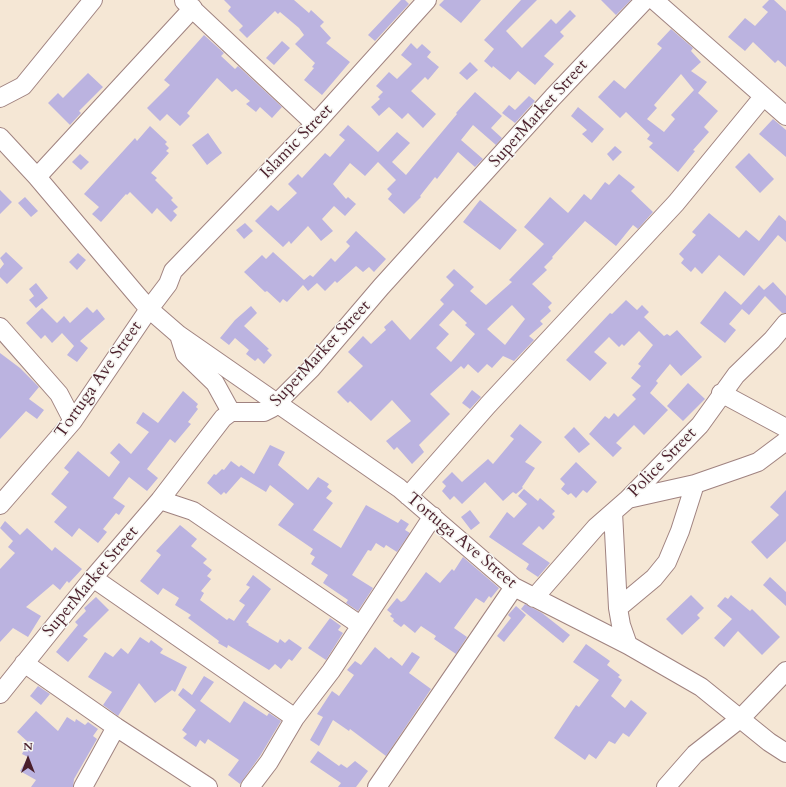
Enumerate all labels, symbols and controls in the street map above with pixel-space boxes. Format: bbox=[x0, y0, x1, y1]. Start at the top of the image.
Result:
street label: SuperMarket Street bbox=[485, 56, 593, 172]
street label: Islamic Street bbox=[256, 101, 338, 183]
street label: SuperMarket Street bbox=[266, 297, 376, 411]
street label: Tortuga Ave Street bbox=[51, 318, 147, 442]
street label: Police Street bbox=[625, 424, 701, 502]
street label: Tortuga Ave Street bbox=[402, 489, 520, 593]
street label: SuperMarket Street bbox=[39, 523, 143, 641]
north arrow bbox=[8, 739, 48, 779]
text: N bbox=[23, 739, 33, 754]

